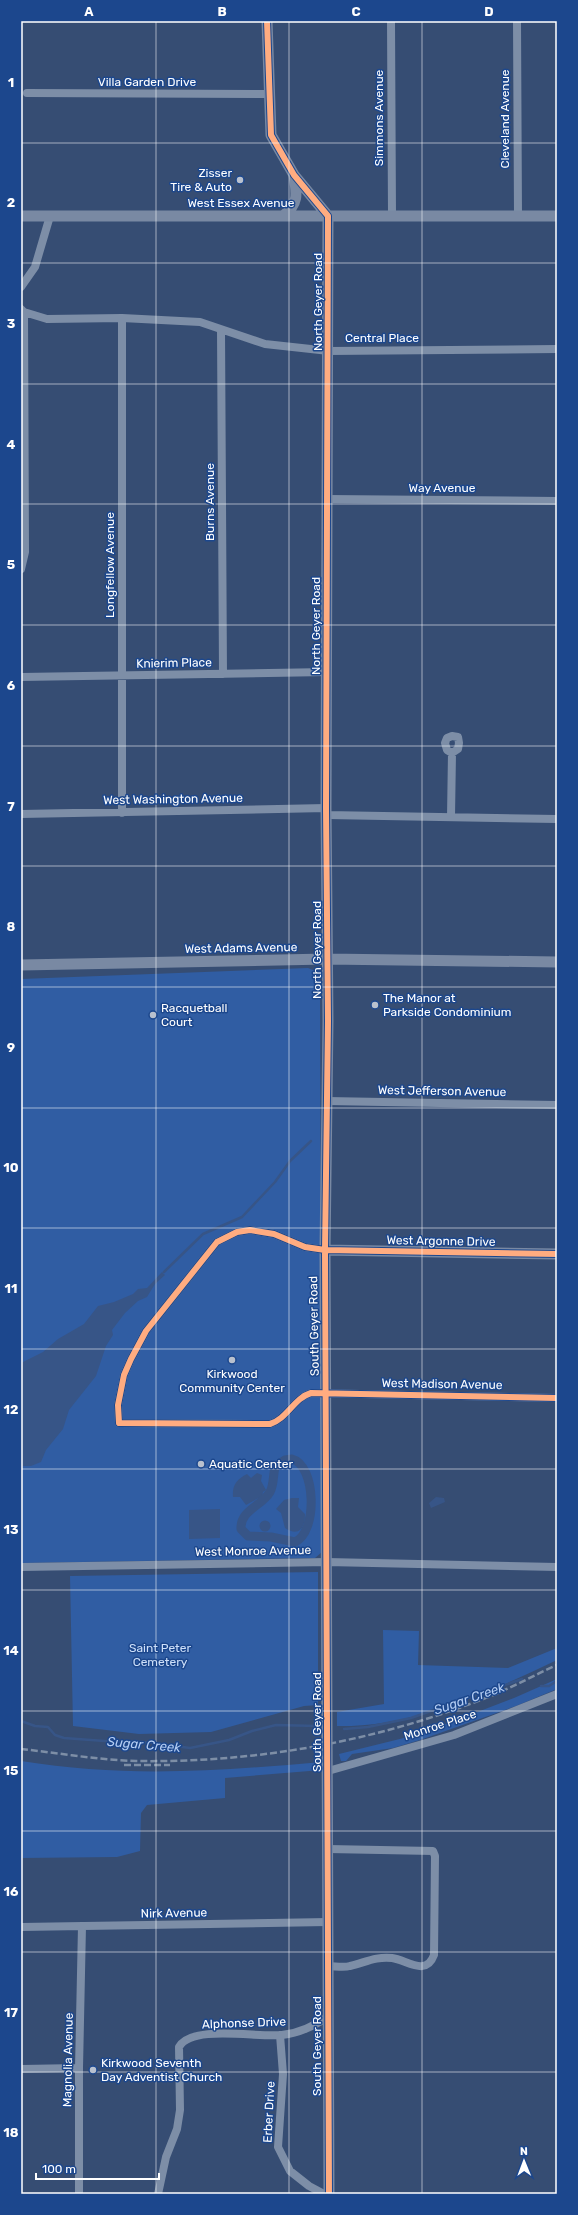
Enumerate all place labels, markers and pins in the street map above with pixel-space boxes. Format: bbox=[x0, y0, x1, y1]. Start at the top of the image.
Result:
place label: Zisser Tire & Auto bbox=[170, 166, 232, 194]
marker: Zisser Tire & Auto bbox=[235, 175, 245, 185]
place label: The Manor at Parkside Condominium bbox=[383, 991, 512, 1019]
marker: The Manor at Parkside Condominium bbox=[370, 1000, 380, 1010]
place label: Racquetball Court bbox=[161, 1001, 228, 1029]
marker: Racquetball Court bbox=[148, 1010, 158, 1020]
marker: Kirkwood Community Center bbox=[227, 1355, 237, 1365]
place label: Kirkwood Community Center bbox=[179, 1367, 285, 1395]
place label: Aquatic Center bbox=[209, 1457, 293, 1471]
marker: Aquatic Center bbox=[196, 1459, 206, 1469]
place label: Kirkwood Seventh Day Adventist Church bbox=[101, 2056, 222, 2084]
marker: Kirkwood Seventh Day Adventist Church bbox=[88, 2065, 98, 2075]

